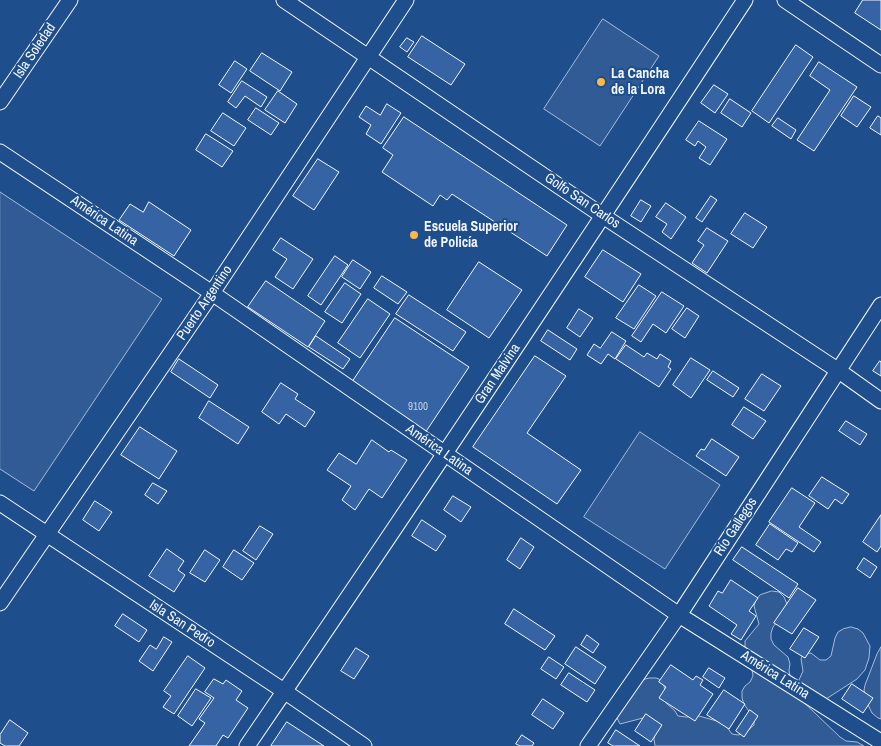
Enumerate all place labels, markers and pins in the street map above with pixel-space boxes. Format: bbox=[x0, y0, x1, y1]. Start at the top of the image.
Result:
place label: La Cancha de la Lora bbox=[611, 66, 669, 98]
marker: La Cancha de la Lora bbox=[595, 76, 607, 88]
place label: Escuela Superior de Policía bbox=[424, 219, 518, 252]
marker: Escuela Superior de Policía bbox=[408, 229, 420, 241]

